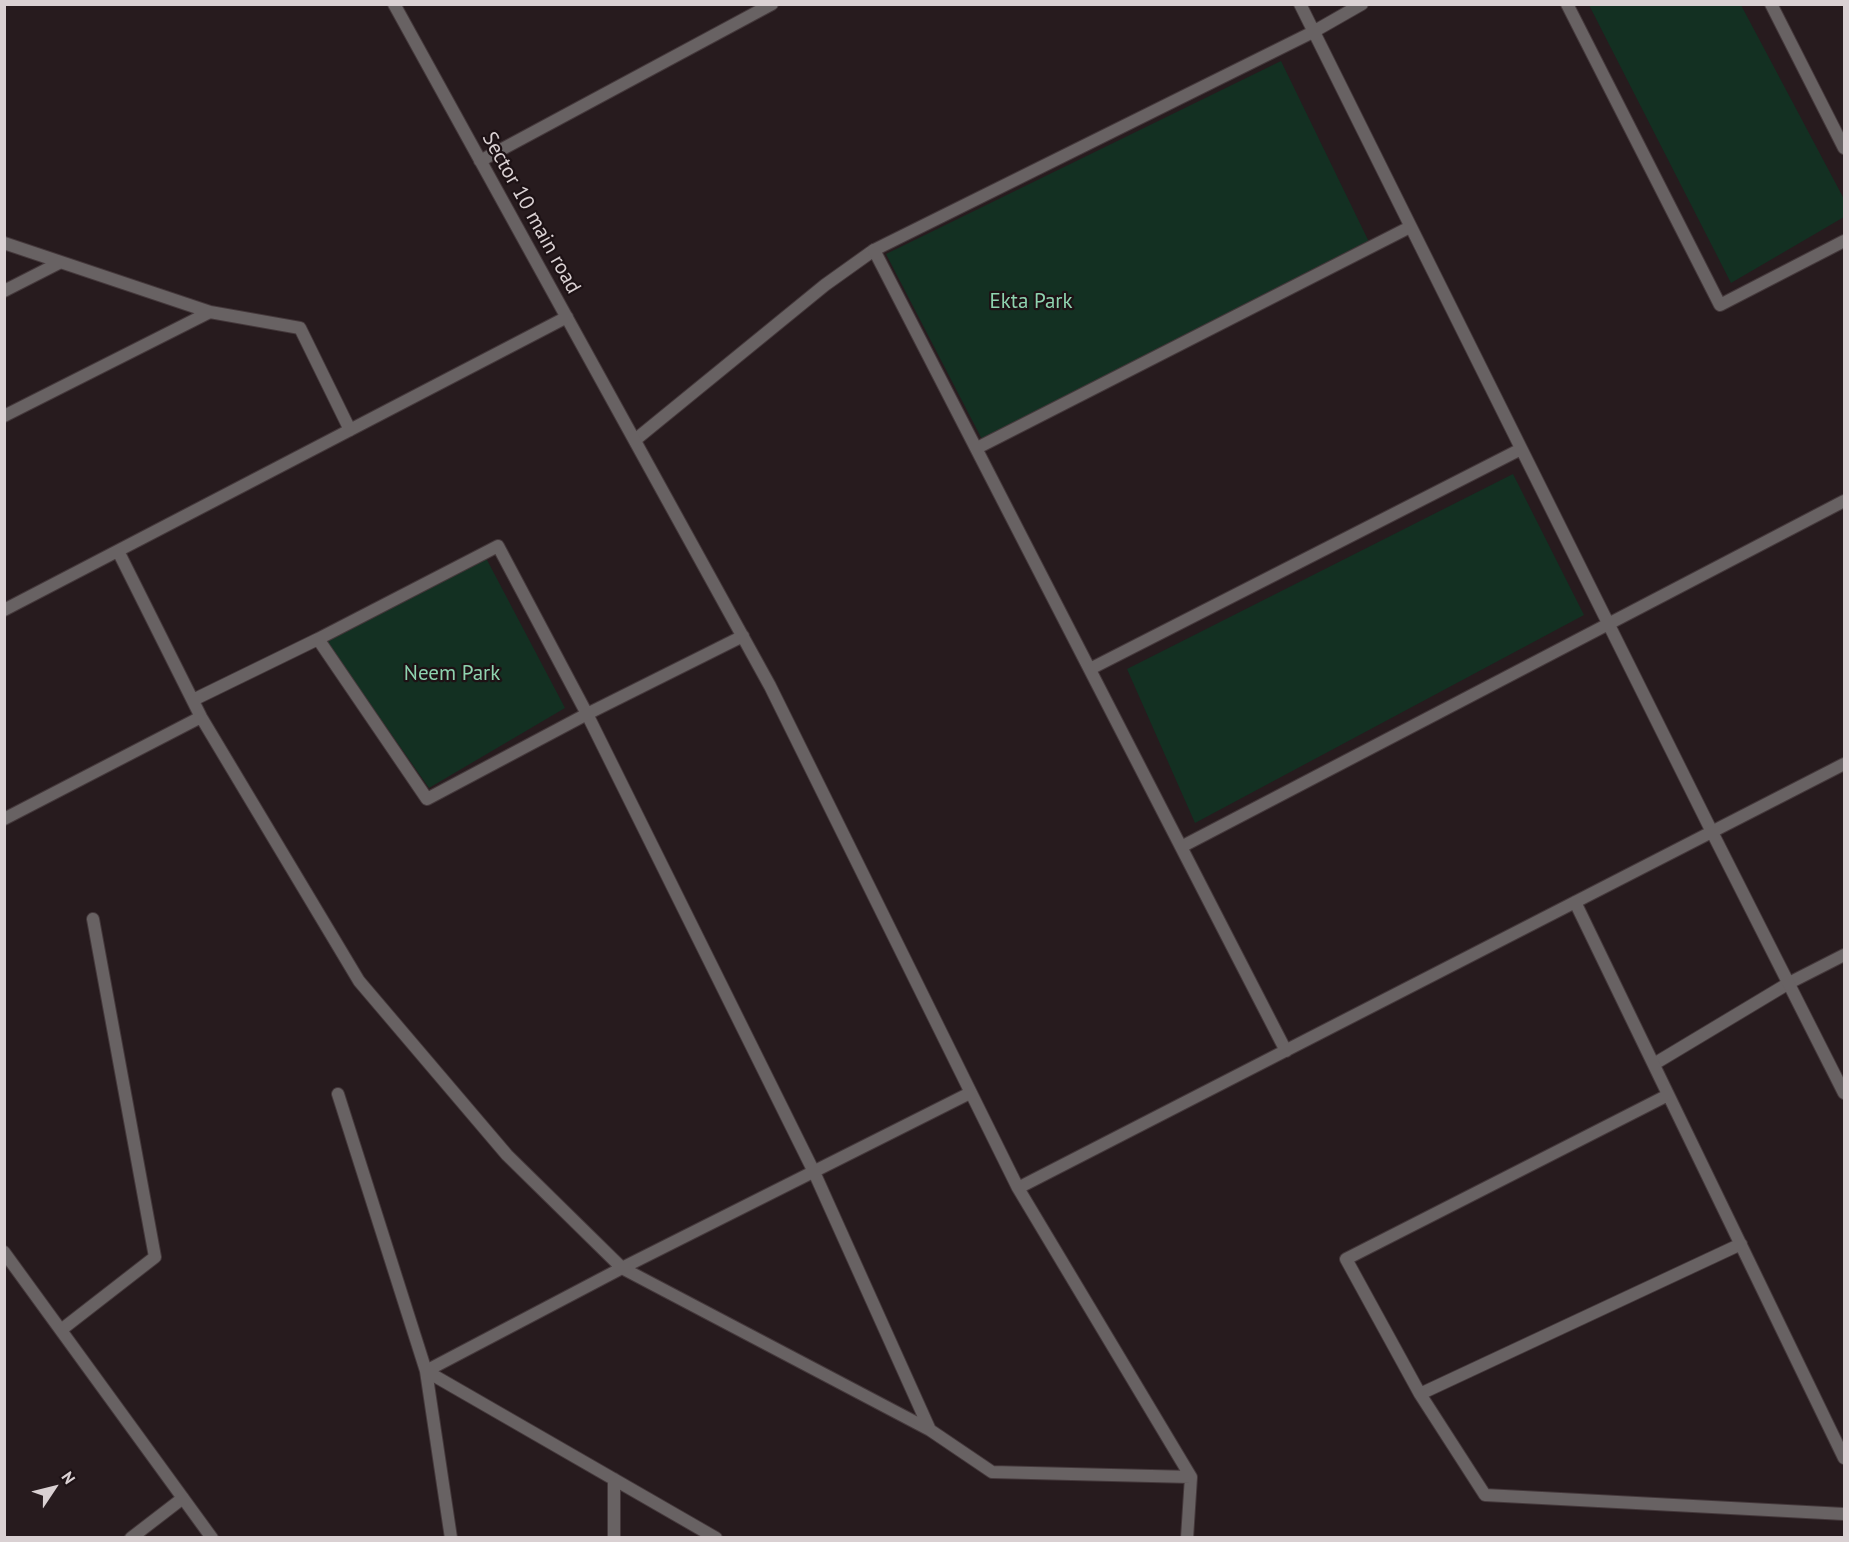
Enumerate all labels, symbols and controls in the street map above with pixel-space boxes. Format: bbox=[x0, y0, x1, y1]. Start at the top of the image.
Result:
street label: Sector 10 main road bbox=[476, 128, 586, 298]
park label: Ekta Park bbox=[989, 289, 1073, 315]
park label: Neem Park bbox=[404, 661, 500, 687]
north arrow bbox=[24, 1458, 84, 1518]
text: N bbox=[58, 1468, 80, 1488]

